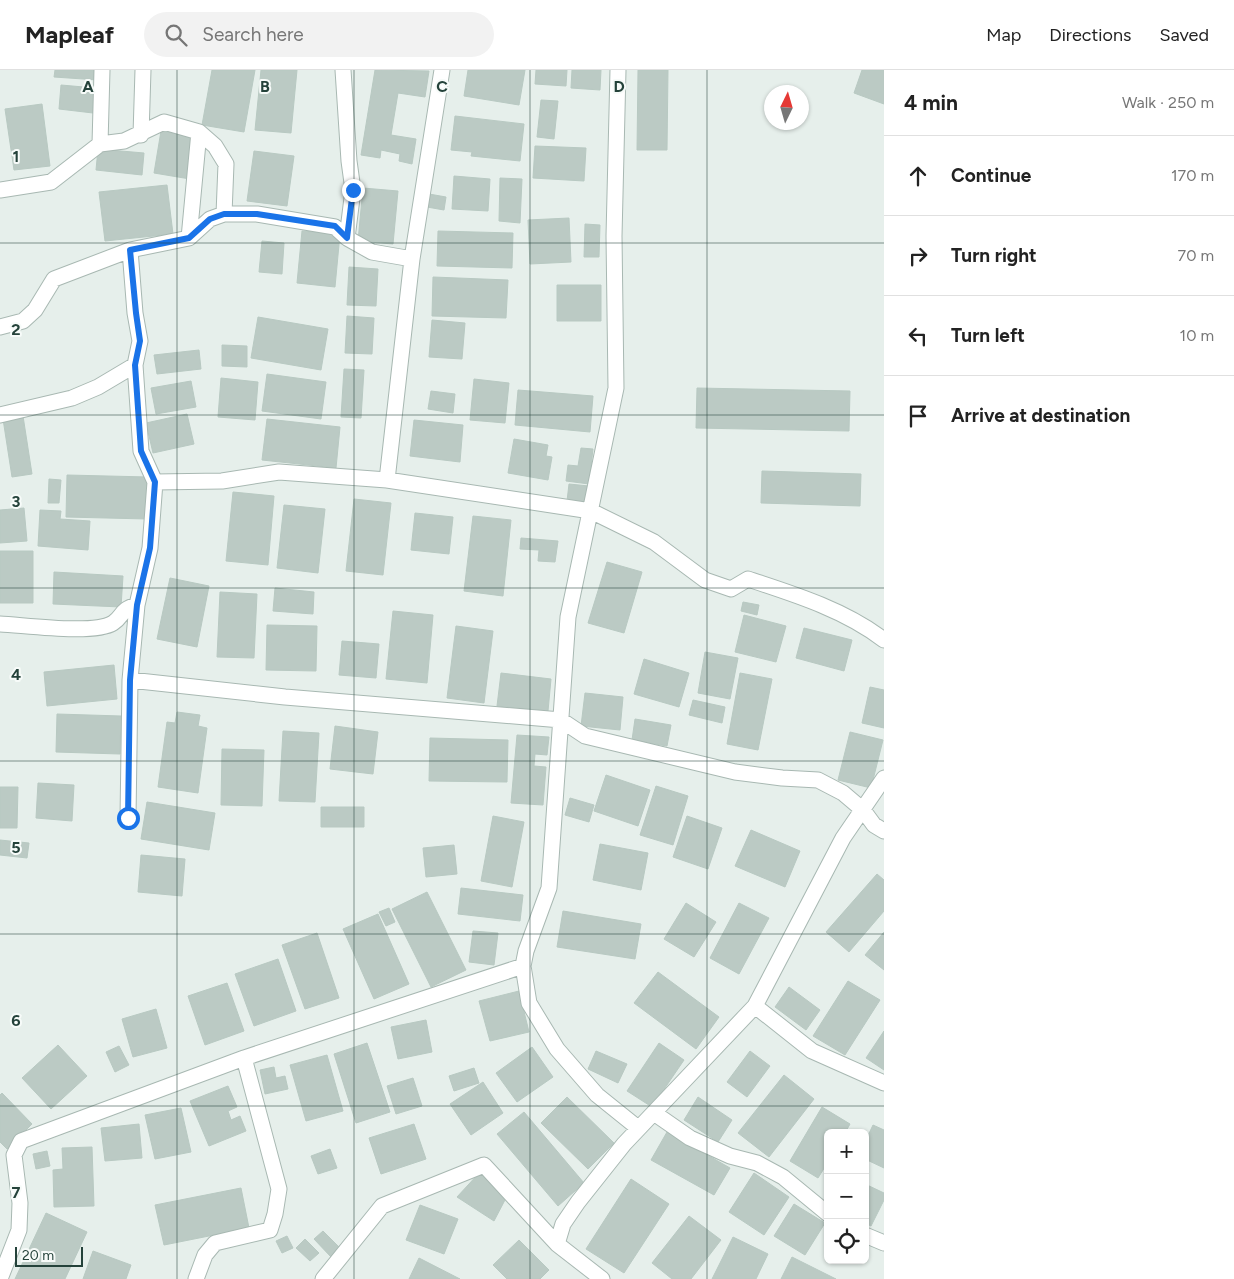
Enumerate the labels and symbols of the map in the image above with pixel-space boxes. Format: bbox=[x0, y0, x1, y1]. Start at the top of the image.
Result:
text: A bbox=[82, 77, 94, 96]
text: B bbox=[260, 77, 270, 96]
text: C bbox=[436, 77, 448, 96]
text: D bbox=[613, 77, 625, 96]
north arrow bbox=[764, 85, 809, 130]
text: 1 bbox=[13, 147, 19, 166]
route end bbox=[342, 179, 365, 202]
text: 2 bbox=[11, 320, 21, 339]
text: 3 bbox=[12, 492, 21, 511]
text: 4 bbox=[11, 665, 21, 684]
route start bbox=[117, 807, 140, 830]
text: 5 bbox=[11, 838, 21, 857]
text: 6 bbox=[11, 1011, 21, 1030]
text: 7 bbox=[12, 1183, 21, 1202]
scale bar bbox=[15, 1244, 82, 1267]

